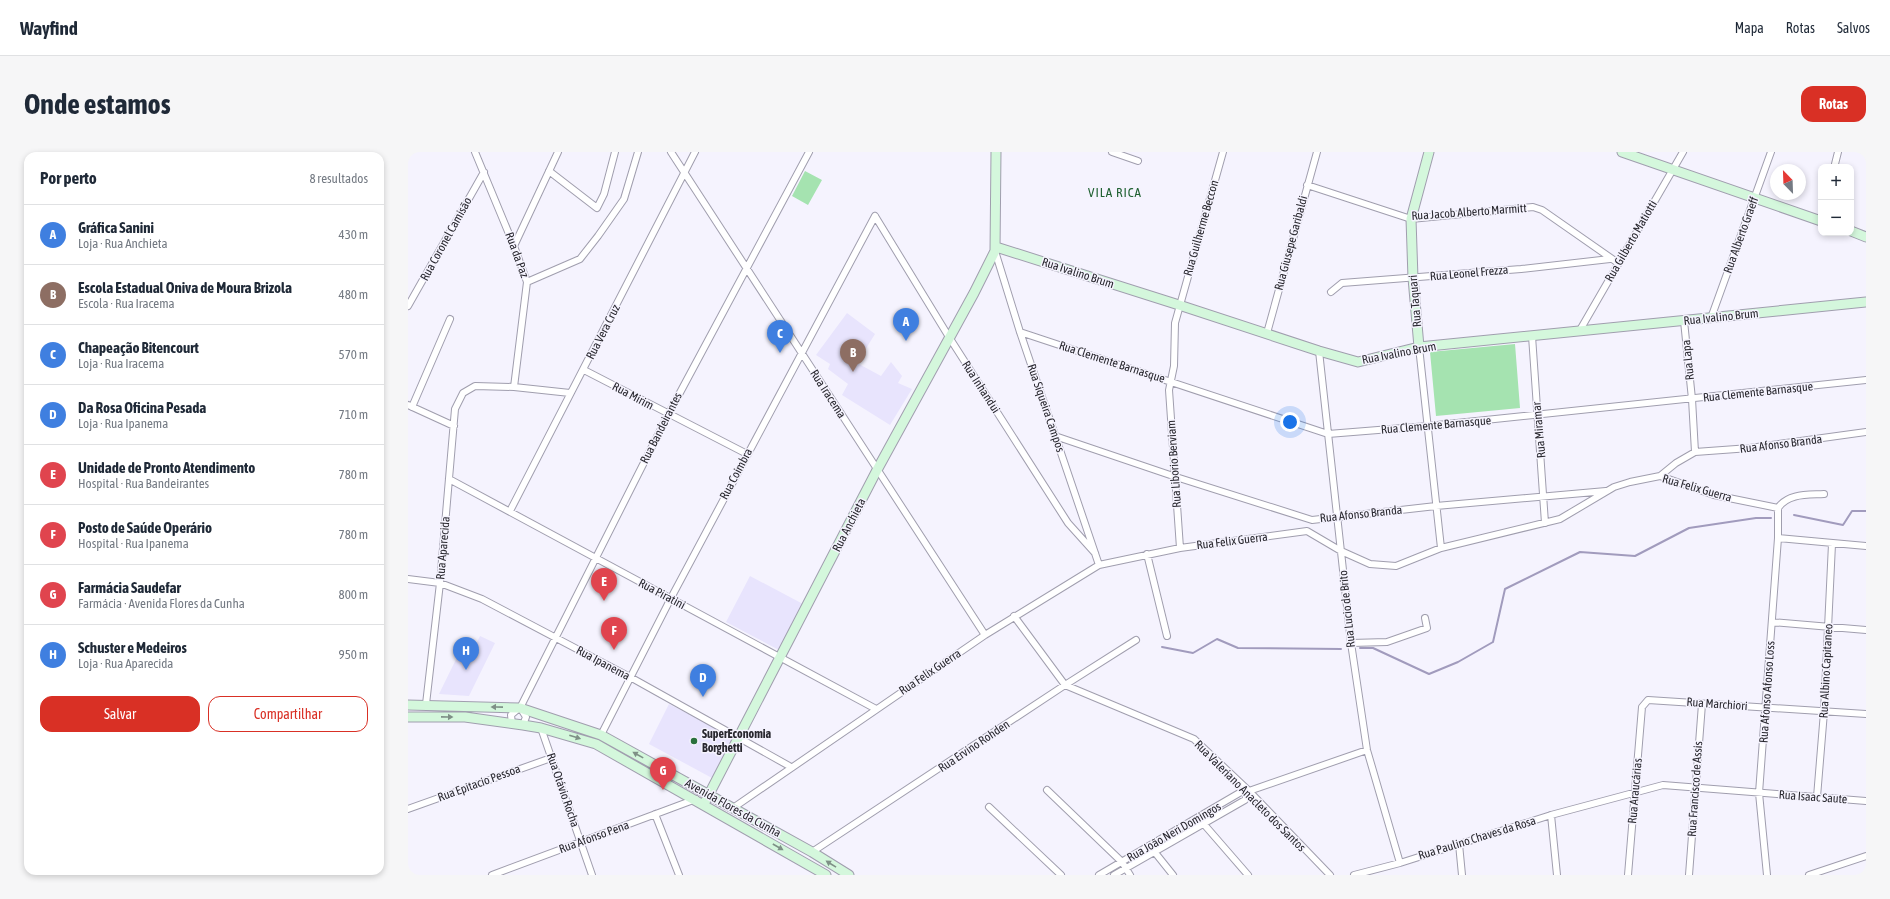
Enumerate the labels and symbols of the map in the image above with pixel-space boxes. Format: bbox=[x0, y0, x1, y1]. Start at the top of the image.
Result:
north arrow bbox=[1770, 164, 1806, 200]
street label: Rua Guilherme Beccon bbox=[1181, 178, 1221, 278]
district label: VILA RICA bbox=[1088, 185, 1142, 200]
street label: Rua Giusepe Garibaldi bbox=[1272, 194, 1310, 292]
street label: Rua Alberto Graeff bbox=[1721, 194, 1762, 275]
street label: Rua Coronel Camisão bbox=[417, 195, 475, 283]
street label: Rua Gilberto Matiotti bbox=[1602, 198, 1660, 284]
street label: Rua Jacob Alberto Marmitt bbox=[1411, 201, 1528, 223]
street label: Rua da Paz bbox=[502, 230, 532, 280]
street label: Rua Ivalino Brum bbox=[1040, 255, 1116, 291]
street label: Rua Leonel Frezza bbox=[1429, 263, 1509, 283]
street label: Rua Taquari bbox=[1406, 274, 1424, 328]
street label: Rua Vera Cruz bbox=[583, 302, 623, 362]
street label: Rua Ivalino Brum bbox=[1683, 306, 1759, 328]
pin: A bbox=[893, 308, 919, 341]
pin: C bbox=[767, 320, 793, 353]
street label: Rua Clemente Barnasque bbox=[1057, 338, 1167, 386]
pin: B bbox=[840, 339, 866, 372]
street label: Rua Ivalino Brum bbox=[1361, 339, 1437, 367]
street label: Rua Lapa bbox=[1679, 339, 1697, 381]
street label: Rua Inhandui bbox=[959, 358, 1003, 416]
street label: Rua Siqueira Campos bbox=[1024, 362, 1068, 454]
street label: Rua Iracema bbox=[807, 367, 849, 421]
street label: Rua Mirim bbox=[610, 379, 656, 413]
street label: Rua Clemente Barnasque bbox=[1702, 379, 1814, 405]
street label: Rua Bandeirantes bbox=[637, 390, 685, 466]
street label: Rua Miramar bbox=[1530, 401, 1548, 459]
your location bbox=[1280, 412, 1300, 432]
street label: Rua Clemente Barnasque bbox=[1380, 413, 1492, 437]
street label: Rua Liborio Berviam bbox=[1164, 420, 1184, 508]
street label: Rua Afonso Branda bbox=[1739, 432, 1823, 456]
street label: Rua Coimbra bbox=[717, 446, 755, 502]
street label: Rua Felix Guerra bbox=[1661, 471, 1733, 505]
street label: Rua Anchieta bbox=[830, 496, 868, 554]
street label: Rua Afonso Branda bbox=[1319, 503, 1403, 525]
street label: Rua Aparecida bbox=[433, 516, 453, 580]
street label: Rua Felix Guerra bbox=[1196, 530, 1268, 552]
pin: E bbox=[591, 568, 617, 601]
street label: Rua Lucio de Brito bbox=[1336, 569, 1358, 648]
street label: Rua Piratini bbox=[636, 576, 688, 612]
pin: F bbox=[601, 617, 627, 650]
street label: Rua Albino Capitaneo bbox=[1817, 623, 1835, 719]
pin: H bbox=[453, 637, 479, 670]
street label: Rua Afonso Afonso Loss bbox=[1756, 641, 1778, 743]
street label: Rua Ipanema bbox=[574, 643, 632, 683]
street label: Rua Felix Guerra bbox=[896, 646, 964, 698]
pin: D bbox=[690, 664, 716, 697]
street label: Rua Marchiori bbox=[1686, 695, 1748, 713]
one-way arrow bbox=[490, 704, 503, 710]
one-way arrow bbox=[441, 714, 454, 720]
street label: Rua Ervino Rohden bbox=[936, 717, 1012, 775]
place label: SuperEconomia Borghetti bbox=[702, 727, 772, 755]
one-way arrow bbox=[569, 734, 581, 740]
marker: SuperEconomia Borghetti bbox=[689, 736, 699, 746]
street label: Rua Valeriano Anacleto dos Santos bbox=[1192, 738, 1308, 854]
street label: Rua Francisco de Assis bbox=[1685, 741, 1705, 837]
street label: Rua Otávio Rocha bbox=[544, 751, 582, 829]
one-way arrow bbox=[632, 752, 644, 759]
pin: G bbox=[650, 757, 676, 790]
street label: Rua Araucárias bbox=[1625, 758, 1645, 824]
street label: Rua Epitacio Pessoa bbox=[436, 762, 522, 804]
street label: Avenida Flores da Cunha bbox=[683, 776, 783, 840]
street label: Rua Isaac Saute bbox=[1778, 788, 1848, 806]
street label: Rua João Neri Domingos bbox=[1125, 799, 1223, 865]
street label: Rua Paulino Chaves da Rosa bbox=[1416, 813, 1538, 863]
street label: Rua Afonso Pena bbox=[557, 818, 631, 856]
one-way arrow bbox=[772, 843, 784, 850]
one-way arrow bbox=[825, 860, 836, 867]

